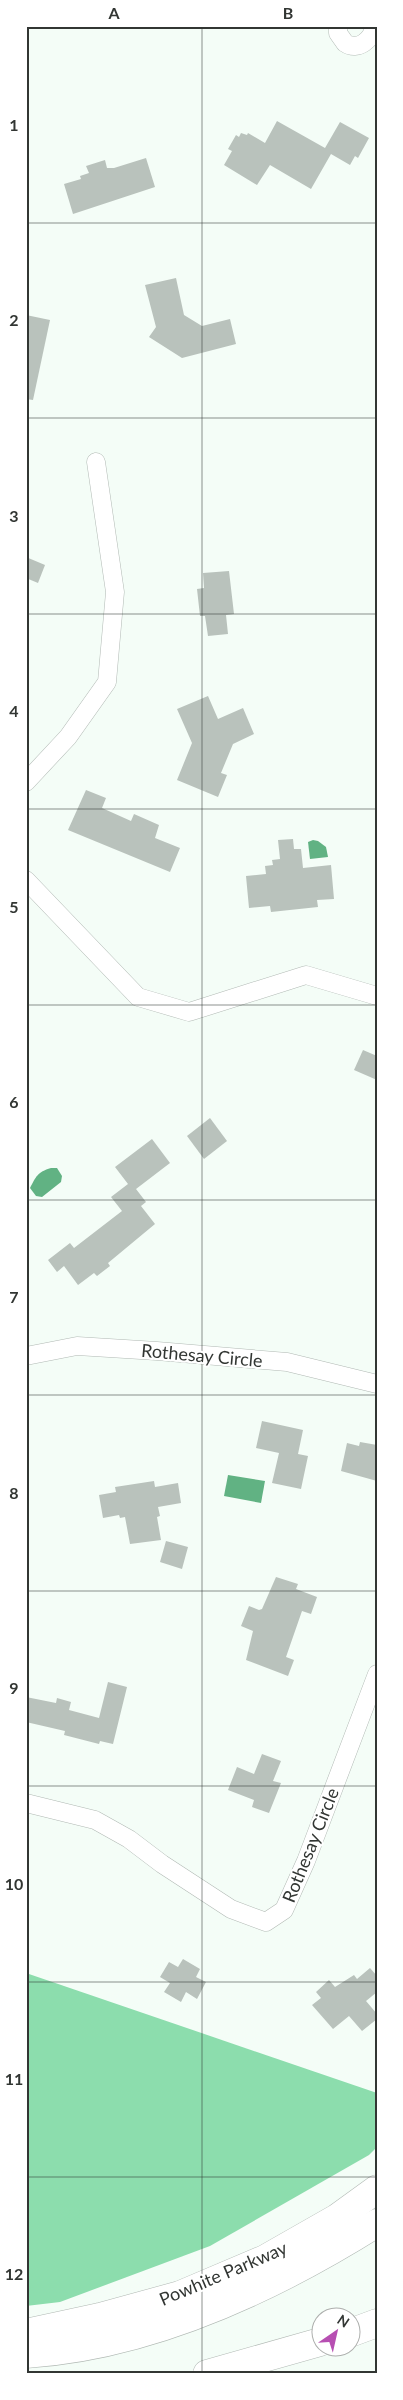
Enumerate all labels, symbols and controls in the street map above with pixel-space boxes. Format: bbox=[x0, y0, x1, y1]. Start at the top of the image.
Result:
text: A bbox=[107, 3, 120, 22]
text: B bbox=[283, 3, 293, 22]
text: 1 bbox=[9, 115, 19, 134]
text: 2 bbox=[9, 310, 19, 329]
text: 3 bbox=[9, 506, 19, 525]
text: 4 bbox=[9, 701, 19, 720]
text: 5 bbox=[9, 897, 19, 916]
text: 6 bbox=[9, 1092, 19, 1111]
text: 7 bbox=[9, 1287, 19, 1306]
street label: Rothesay Circle bbox=[140, 1339, 264, 1371]
text: 8 bbox=[9, 1483, 19, 1502]
text: 9 bbox=[9, 1678, 19, 1697]
street label: Rothesay Circle bbox=[277, 1785, 343, 1905]
text: 10 bbox=[5, 1874, 23, 1893]
text: 11 bbox=[5, 2069, 23, 2088]
street label: Powhite Parkway bbox=[156, 2236, 291, 2310]
text: 12 bbox=[5, 2264, 23, 2283]
north arrow bbox=[310, 2308, 360, 2358]
text: N bbox=[334, 2311, 353, 2331]

